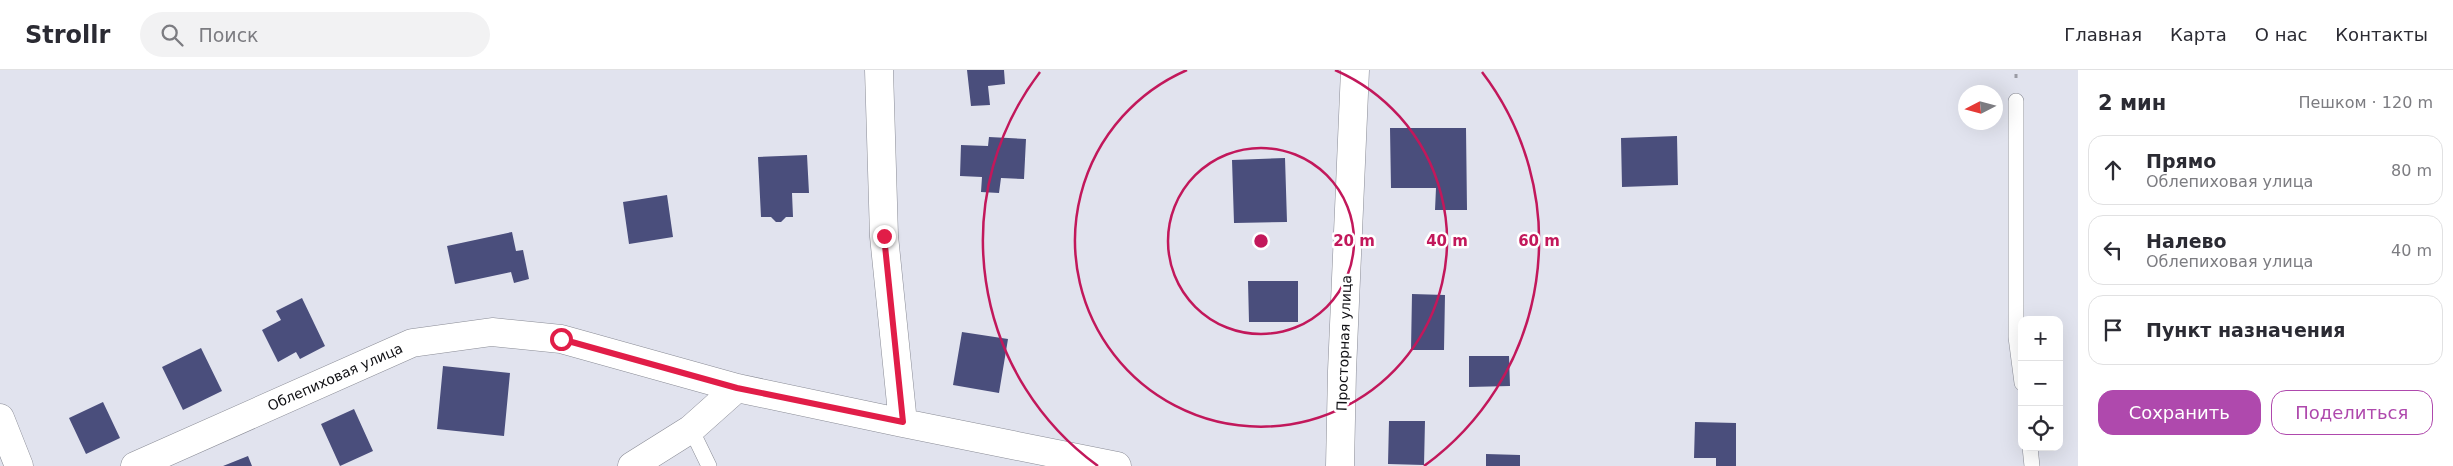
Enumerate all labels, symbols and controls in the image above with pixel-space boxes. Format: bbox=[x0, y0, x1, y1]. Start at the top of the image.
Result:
search box bbox=[140, 12, 490, 57]
text: Strollr bbox=[25, 21, 110, 49]
icon: search bbox=[158, 21, 186, 49]
text: Поиск bbox=[198, 24, 259, 46]
text: Главная bbox=[2064, 24, 2142, 45]
text: Карта bbox=[2170, 24, 2227, 45]
text: О нас bbox=[2255, 24, 2307, 45]
text: Контакты bbox=[2335, 24, 2428, 45]
north arrow bbox=[1958, 85, 2003, 130]
text: 2 мин bbox=[2098, 91, 2166, 115]
text: Пешком · 120 m bbox=[2298, 93, 2433, 112]
text: Прямо bbox=[2146, 150, 2216, 172]
icon: ahead bbox=[2099, 156, 2127, 184]
text: 80 m bbox=[2391, 161, 2432, 180]
text: Облепиховая улица bbox=[2146, 172, 2313, 191]
route end bbox=[873, 225, 896, 248]
text: Налево bbox=[2146, 230, 2227, 252]
centre of rings bbox=[1252, 232, 1270, 250]
text: 20 m bbox=[1333, 232, 1375, 250]
text: 40 m bbox=[1426, 232, 1468, 250]
text: 60 m bbox=[1518, 232, 1560, 250]
icon: left bbox=[2099, 236, 2127, 264]
text: 40 m bbox=[2391, 241, 2432, 260]
text: Облепиховая улица bbox=[2146, 252, 2313, 271]
street label: Просторная улица bbox=[1334, 275, 1354, 411]
map controls bbox=[2018, 316, 2063, 451]
button: + bbox=[2018, 316, 2063, 361]
icon: arrive bbox=[2099, 316, 2127, 344]
text: Пункт назначения bbox=[2146, 319, 2345, 341]
route start bbox=[550, 328, 573, 351]
street label: Облепиховая улица bbox=[265, 340, 405, 414]
button: − bbox=[2018, 361, 2063, 406]
button: Сохранить bbox=[2098, 390, 2261, 435]
button: Поделиться bbox=[2271, 390, 2433, 435]
button: locate bbox=[2018, 406, 2063, 451]

